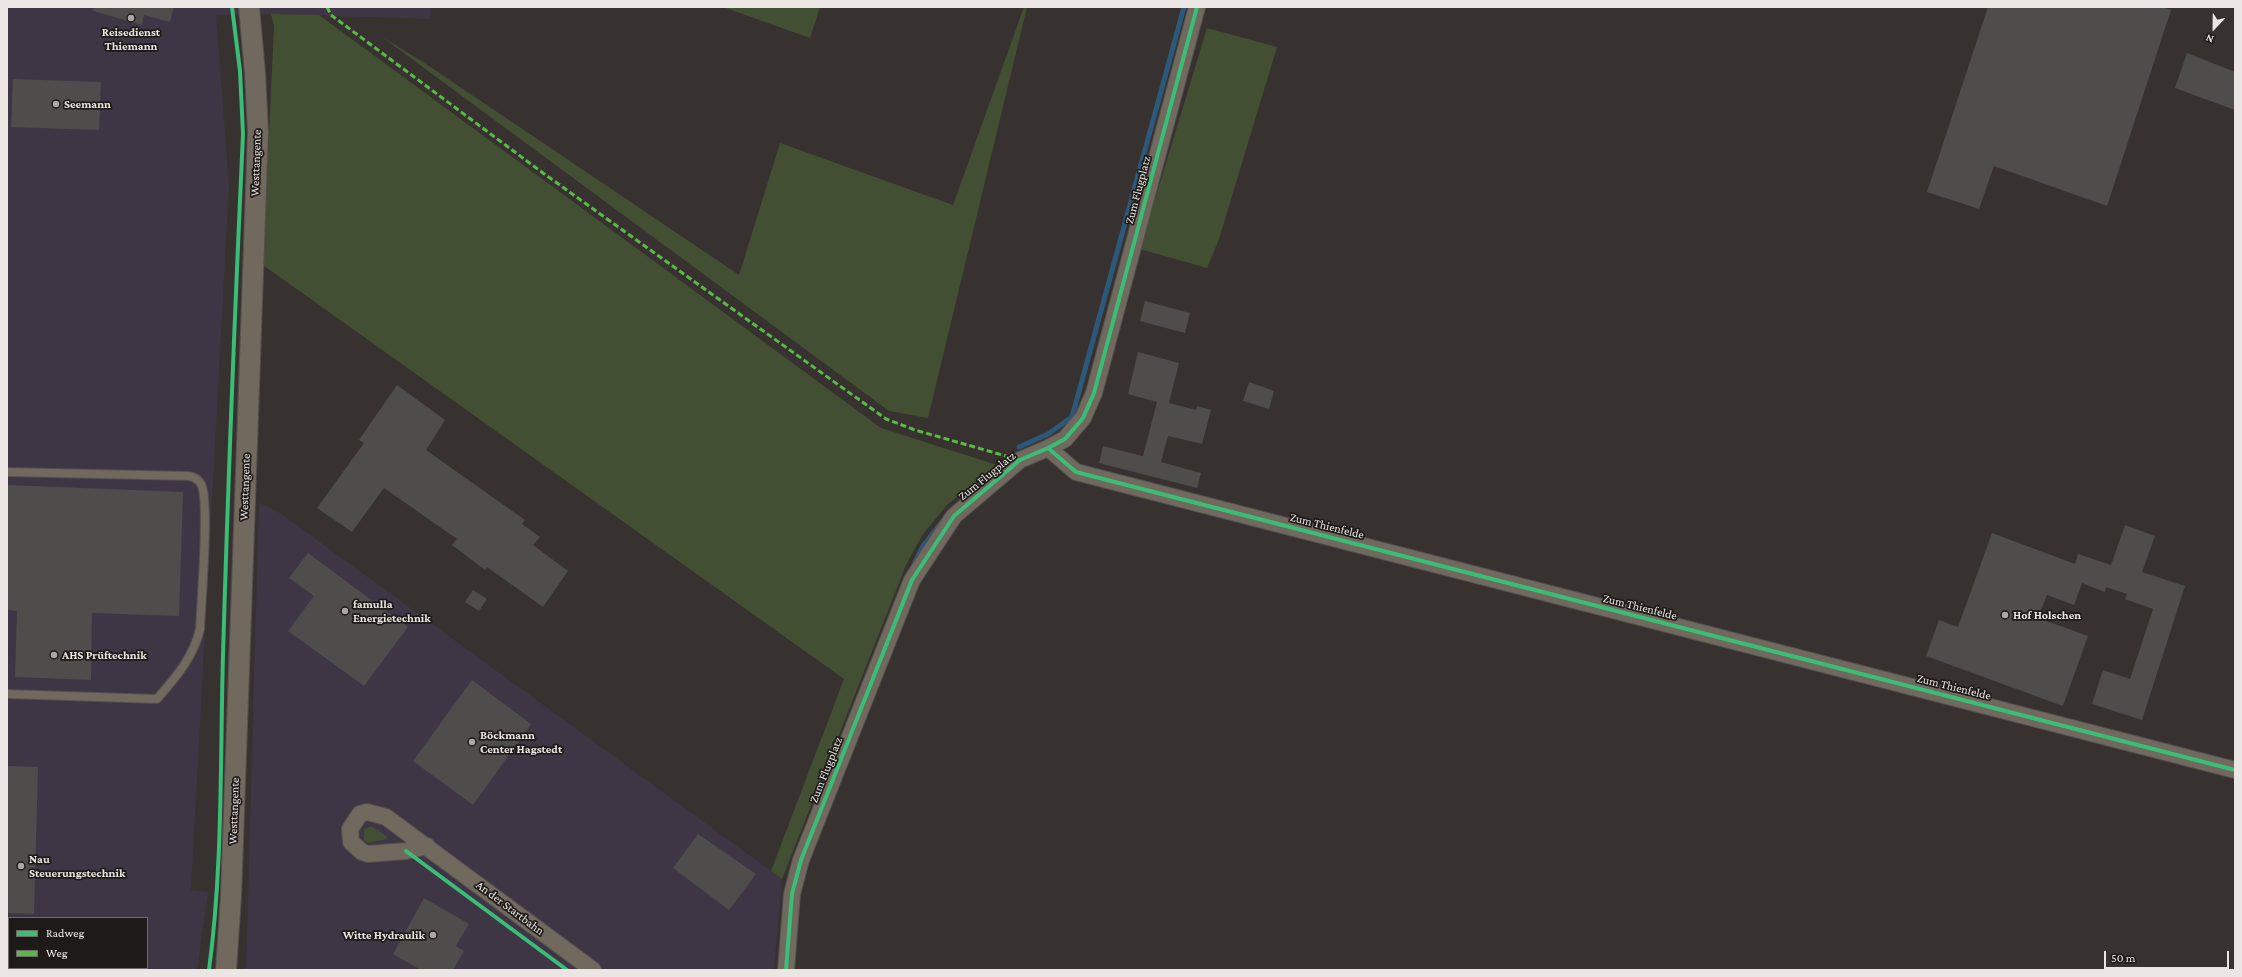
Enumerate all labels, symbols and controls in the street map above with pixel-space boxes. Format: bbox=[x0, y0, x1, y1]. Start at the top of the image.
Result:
north arrow bbox=[2194, 8, 2234, 48]
marker: Reisedienst Thiemann bbox=[126, 13, 136, 23]
place label: Reisedienst Thiemann bbox=[102, 25, 160, 53]
text: N bbox=[2204, 32, 2215, 46]
place label: Seemann bbox=[64, 97, 111, 111]
marker: Seemann bbox=[51, 99, 61, 109]
street label: Westtangente bbox=[248, 129, 264, 197]
street label: Zum Flugplatz bbox=[1122, 155, 1154, 225]
street label: Zum Flugplatz bbox=[955, 448, 1019, 504]
street label: Westtangente bbox=[237, 453, 253, 521]
street label: Zum Thienfelde bbox=[1289, 510, 1365, 542]
street label: Zum Thienfelde bbox=[1602, 591, 1678, 623]
place label: famulla Energietechnik bbox=[353, 597, 431, 625]
marker: famulla Energietechnik bbox=[340, 606, 350, 616]
place label: Hof Holschen bbox=[2013, 608, 2081, 622]
marker: Hof Holschen bbox=[2000, 610, 2010, 620]
place label: AHS Prüftechnik bbox=[62, 648, 147, 662]
marker: AHS Prüftechnik bbox=[49, 650, 59, 660]
street label: Zum Thienfelde bbox=[1916, 671, 1992, 703]
place label: Böckmann Center Hagstedt bbox=[480, 728, 562, 756]
street label: Zum Flugplatz bbox=[806, 735, 846, 805]
marker: Böckmann Center Hagstedt bbox=[467, 737, 477, 747]
street label: Westtangente bbox=[226, 777, 242, 845]
place label: Nau Steuerungstechnik bbox=[29, 852, 125, 880]
marker: Nau Steuerungstechnik bbox=[16, 861, 26, 871]
street label: An der Startbahn bbox=[473, 878, 547, 938]
legend bbox=[8, 917, 148, 969]
text: Radweg bbox=[46, 926, 84, 940]
place label: Witte Hydraulik bbox=[343, 928, 425, 942]
marker: Witte Hydraulik bbox=[428, 930, 438, 940]
scale bar bbox=[2106, 943, 2231, 969]
text: Weg bbox=[46, 946, 68, 960]
text: 50 m bbox=[2111, 951, 2135, 965]

